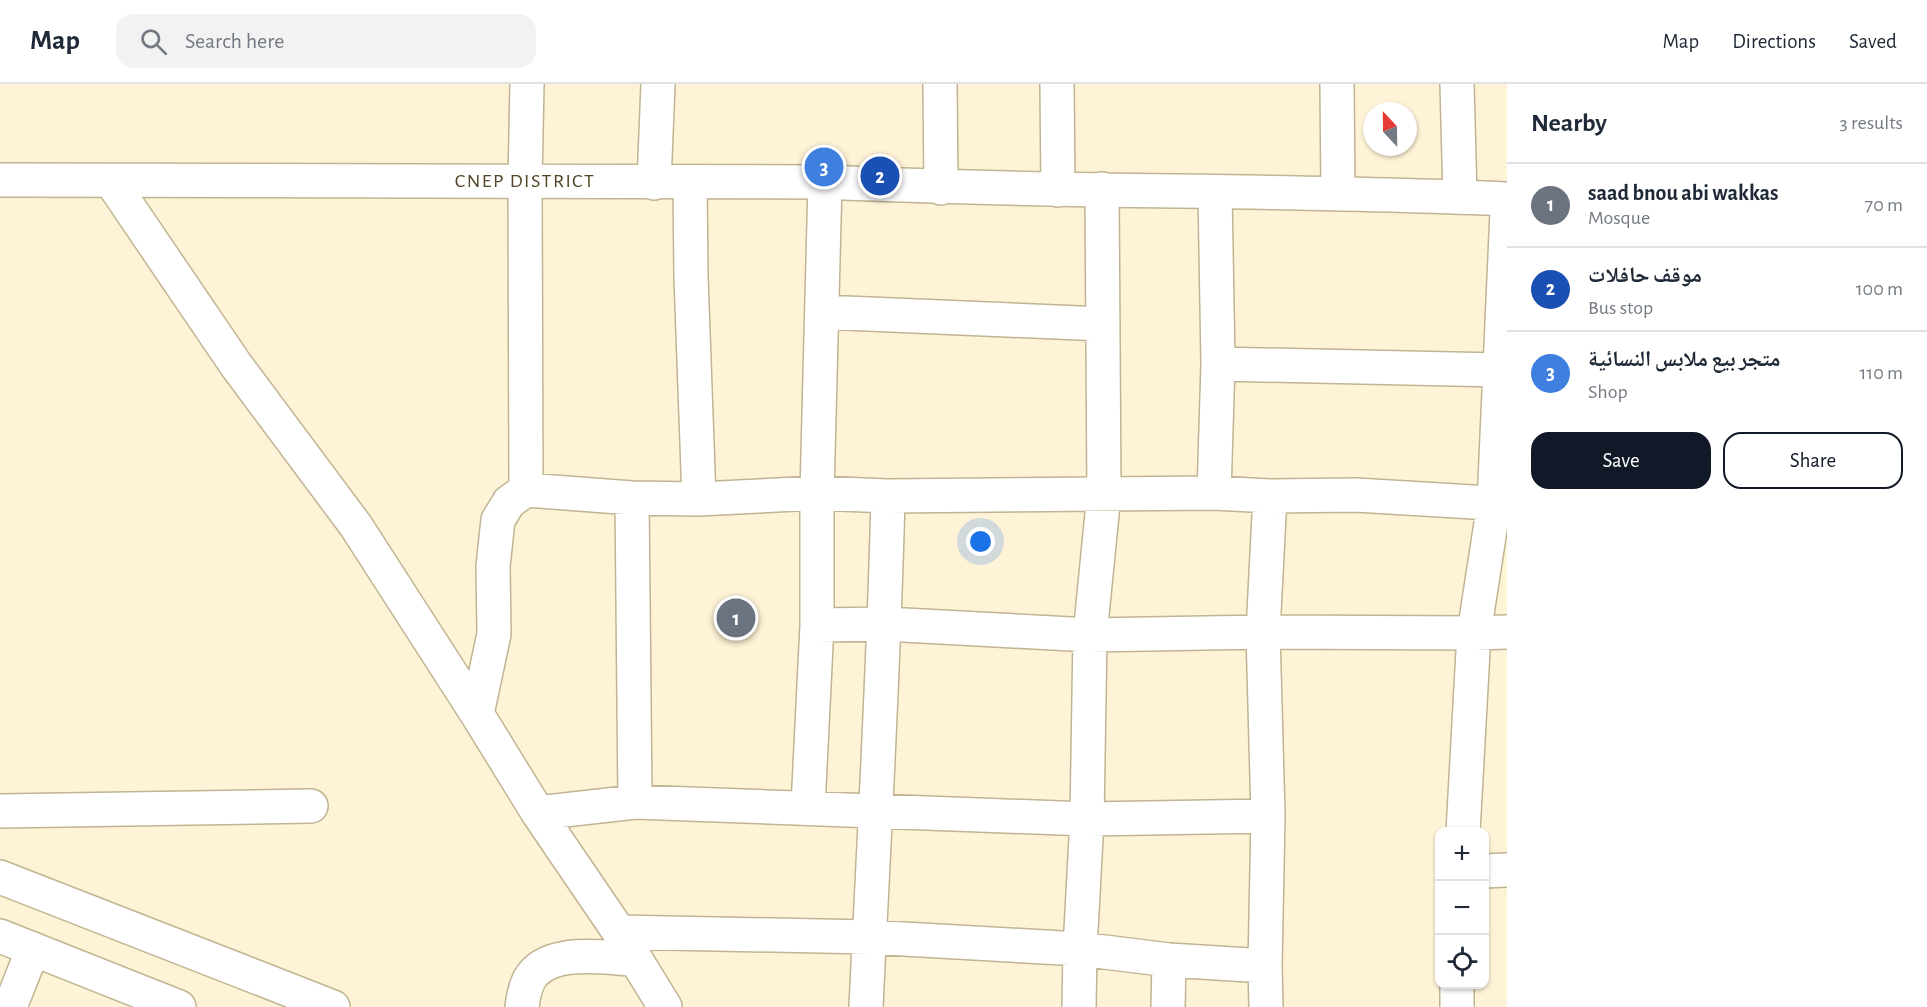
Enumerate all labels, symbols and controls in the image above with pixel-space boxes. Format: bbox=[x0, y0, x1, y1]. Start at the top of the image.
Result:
search box bbox=[116, 14, 536, 68]
icon: search bbox=[137, 25, 170, 58]
text: Map bbox=[30, 27, 80, 55]
text: Search here bbox=[185, 30, 284, 52]
text: Map bbox=[1663, 31, 1699, 52]
text: Directions bbox=[1732, 31, 1816, 52]
text: Saved bbox=[1849, 31, 1897, 52]
north arrow bbox=[1363, 102, 1417, 156]
text: Nearby bbox=[1531, 110, 1607, 136]
text: 3 results bbox=[1839, 113, 1903, 133]
pin: 3 bbox=[804, 144, 844, 190]
pin: 2 bbox=[860, 154, 900, 199]
district label: CNEP DISTRICT bbox=[455, 171, 595, 191]
text: saad bnou abi wakkas bbox=[1588, 182, 1778, 204]
text: 1 bbox=[1547, 195, 1554, 215]
text: 70 m bbox=[1865, 195, 1903, 215]
text: Mosque bbox=[1588, 208, 1650, 228]
text: موقف حافلات bbox=[1588, 264, 1702, 286]
text: 2 bbox=[1546, 279, 1555, 299]
text: 100 m bbox=[1856, 279, 1903, 299]
text: Bus stop bbox=[1588, 298, 1653, 318]
text: متجر بيع ملابس النسائية bbox=[1588, 348, 1780, 370]
text: 3 bbox=[1546, 363, 1555, 383]
text: 110 m bbox=[1859, 363, 1903, 383]
text: Shop bbox=[1588, 382, 1628, 402]
button: Save bbox=[1531, 432, 1711, 489]
button: Share bbox=[1723, 432, 1903, 489]
your location bbox=[966, 527, 995, 556]
pin: 1 bbox=[716, 596, 756, 640]
map controls bbox=[1435, 827, 1489, 989]
button: + bbox=[1435, 827, 1489, 881]
button: − bbox=[1435, 881, 1489, 935]
button: locate bbox=[1435, 935, 1489, 989]

